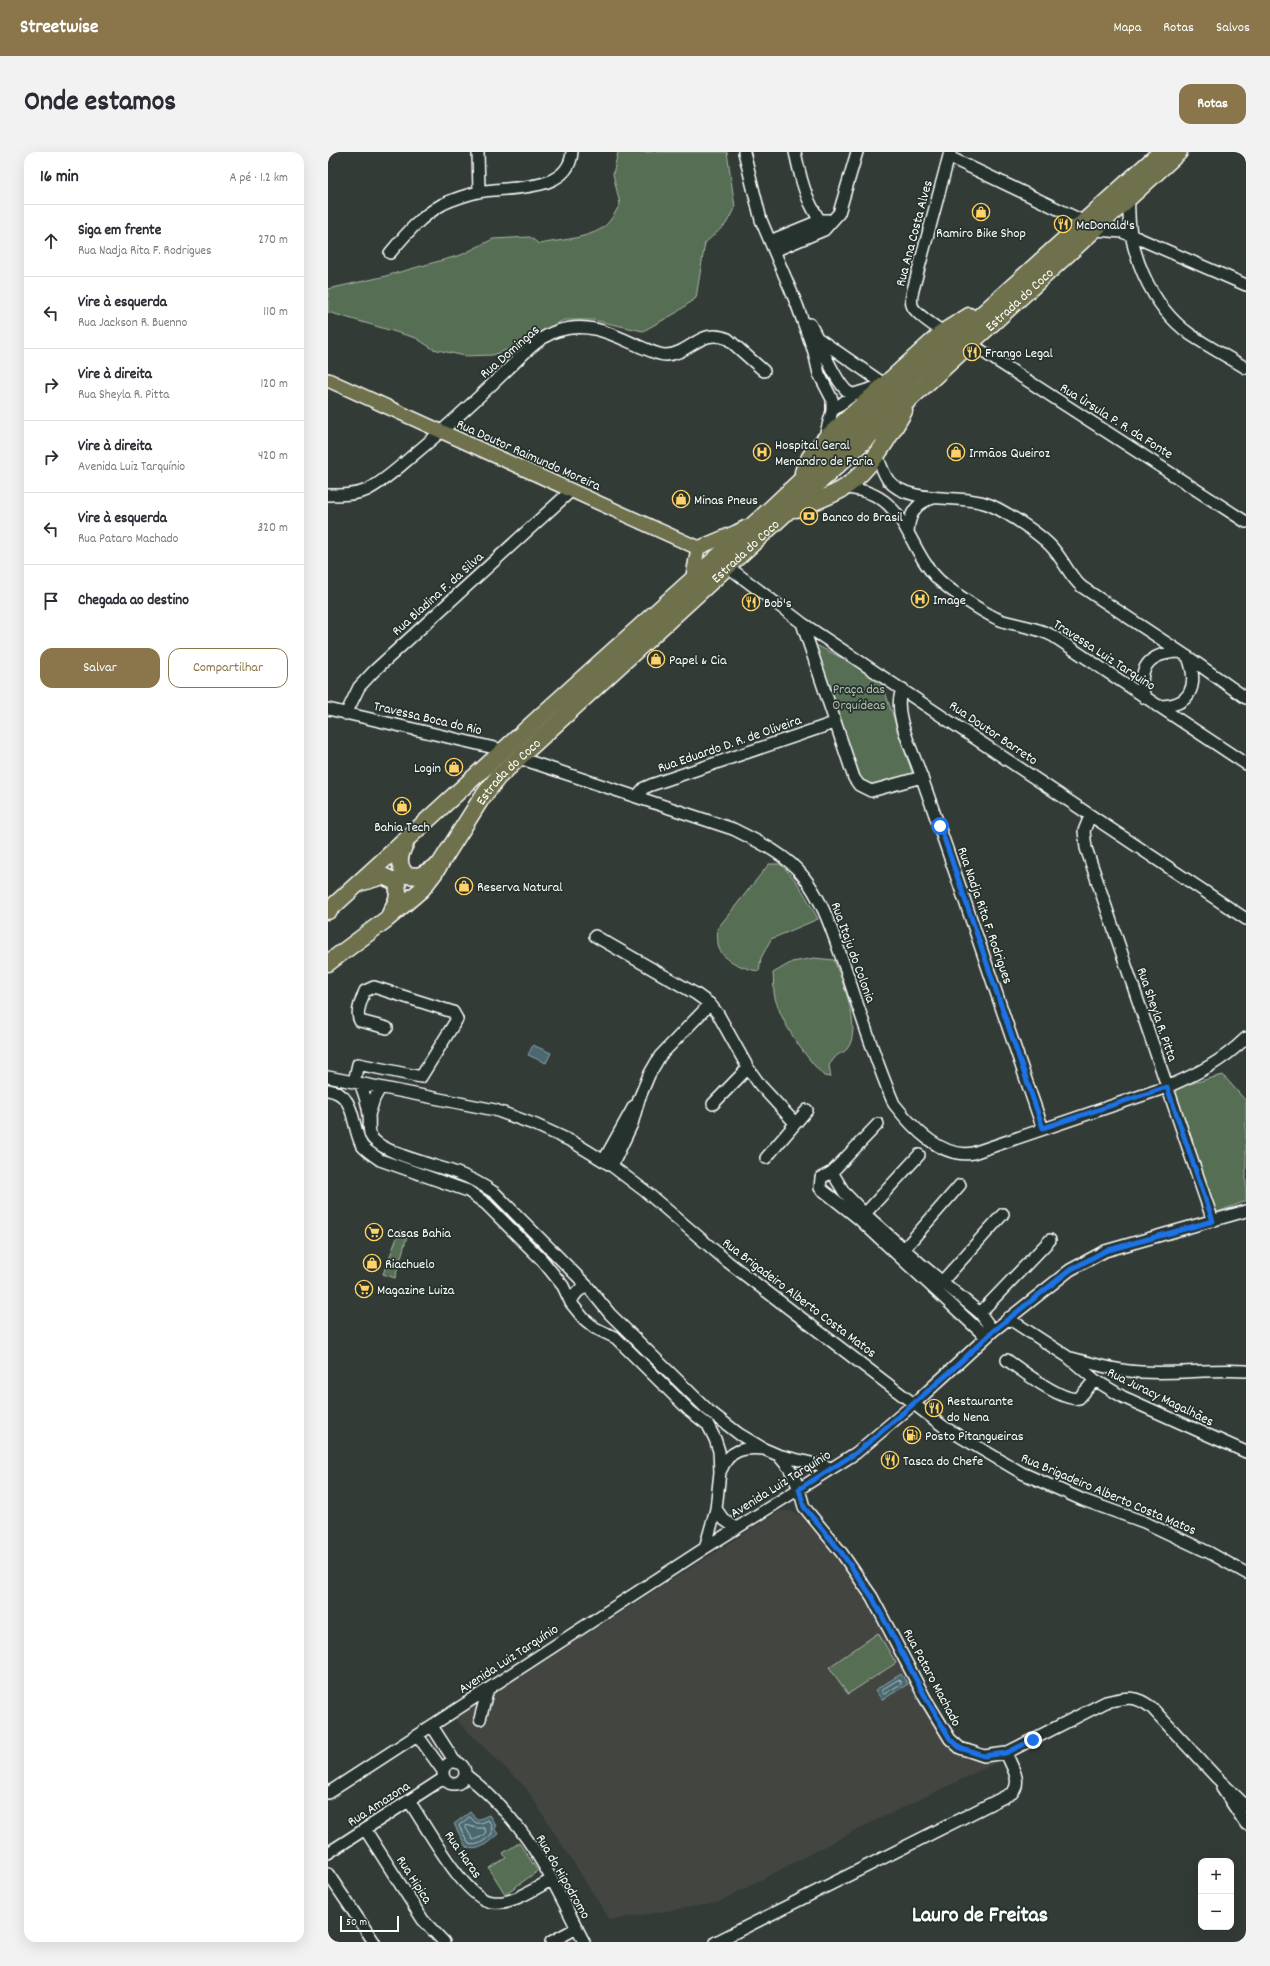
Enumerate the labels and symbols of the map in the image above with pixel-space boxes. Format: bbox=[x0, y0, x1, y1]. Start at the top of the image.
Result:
street label: Rua Ana Costa Alves bbox=[891, 178, 939, 289]
shop icon: Ramiro Bike Shop bbox=[971, 202, 991, 222]
restaurant icon: McDonald's bbox=[1053, 214, 1073, 234]
place label: McDonald's bbox=[1076, 216, 1135, 236]
place label: Ramiro Bike Shop bbox=[936, 224, 1026, 244]
street label: Estrada do Coco bbox=[981, 264, 1059, 337]
street label: Rua Domingas bbox=[476, 321, 545, 384]
restaurant icon: Frango Legal bbox=[962, 342, 982, 362]
place label: Frango Legal bbox=[985, 344, 1054, 364]
street label: Rua Ùrsula P. R. da Fonte bbox=[1056, 379, 1176, 465]
street label: Rua Doutor Raimundo Moreira bbox=[453, 415, 604, 497]
place label: Hospital Geral Menandro de Faria bbox=[775, 436, 874, 472]
hospital icon: Hospital Geral Menandro de Faria bbox=[752, 442, 772, 462]
shop icon: Irmãos Queiroz bbox=[946, 442, 966, 462]
place label: Irmãos Queiroz bbox=[969, 444, 1051, 464]
shop icon: Minas Pneus bbox=[671, 489, 691, 509]
place label: Minas Pneus bbox=[694, 491, 758, 511]
bank icon: Banco do Brasil bbox=[799, 506, 819, 526]
place label: Banco do Brasil bbox=[822, 508, 904, 528]
street label: Estrada do Coco bbox=[707, 515, 785, 589]
street label: Rua Bladina F. da Silva bbox=[388, 548, 489, 641]
hospital icon: Image bbox=[910, 589, 930, 609]
place label: Image bbox=[933, 591, 966, 611]
restaurant icon: Bob's bbox=[741, 592, 761, 612]
place label: Bob's bbox=[764, 594, 792, 614]
street label: Travessa Luiz Tarquino bbox=[1049, 615, 1159, 696]
shop icon: Papel & Cia bbox=[646, 649, 666, 669]
place label: Papel & Cia bbox=[669, 651, 727, 671]
park label: Praça das Orquídeas bbox=[832, 680, 886, 716]
street label: Travessa Boca do Rio bbox=[371, 697, 484, 741]
street label: Rua Doutor Barreto bbox=[945, 697, 1041, 771]
street label: Rua Eduardo D. R. de Oliveira bbox=[655, 711, 805, 779]
street label: Estrada do Coco bbox=[472, 734, 546, 809]
shop icon: Login bbox=[444, 757, 464, 777]
place label: Login bbox=[414, 759, 441, 779]
shop icon: Bahia Tech bbox=[392, 796, 412, 816]
route start bbox=[931, 817, 949, 835]
place label: Bahia Tech bbox=[374, 818, 430, 838]
street label: Rua Nadja Rita F. Rodrigues bbox=[951, 844, 1017, 987]
shop icon: Reserva Natural bbox=[454, 876, 474, 896]
place label: Reserva Natural bbox=[477, 878, 563, 898]
street label: Rua Itaju do Colonia bbox=[825, 899, 880, 1006]
street label: Rua Sheyla R. Pitta bbox=[1131, 965, 1182, 1065]
supermarket icon: Casas Bahia bbox=[364, 1222, 384, 1242]
place label: Casas Bahia bbox=[387, 1224, 451, 1244]
street label: Rua Brigadeiro Alberto Costa Matos bbox=[717, 1234, 880, 1363]
shop icon: Riachuelo bbox=[362, 1253, 382, 1273]
place label: Riachuelo bbox=[385, 1255, 435, 1275]
supermarket icon: Magazine Luiza bbox=[354, 1279, 374, 1299]
place label: Magazine Luiza bbox=[377, 1281, 455, 1301]
street label: Rua Juracy Magalhães bbox=[1103, 1363, 1217, 1432]
place label: Restaurante do Nena bbox=[947, 1392, 1013, 1428]
restaurant icon: Restaurante do Nena bbox=[924, 1398, 944, 1418]
fuel station icon: Posto Pitangueiras bbox=[902, 1425, 922, 1445]
place label: Posto Pitangueiras bbox=[925, 1427, 1024, 1447]
street label: Avenida Luiz Tarquínio bbox=[727, 1446, 835, 1524]
street label: Rua Brigadeiro Alberto Costa Matos bbox=[1017, 1449, 1199, 1541]
restaurant icon: Tasca do Chefe bbox=[880, 1450, 900, 1470]
place label: Tasca do Chefe bbox=[903, 1452, 983, 1472]
street label: Avenida Luiz Tarquínio bbox=[455, 1620, 563, 1699]
street label: Rua Pataro Machado bbox=[897, 1626, 965, 1730]
route end bbox=[1024, 1731, 1042, 1749]
street label: Rua Amazona bbox=[344, 1777, 415, 1832]
street label: Rua Haras bbox=[439, 1827, 486, 1883]
street label: Rua do Hipodromo bbox=[530, 1831, 595, 1923]
street label: Rua Hipica bbox=[390, 1852, 437, 1908]
district label: Lauro de Freitas bbox=[912, 1901, 1048, 1932]
scale bar bbox=[340, 1914, 399, 1933]

